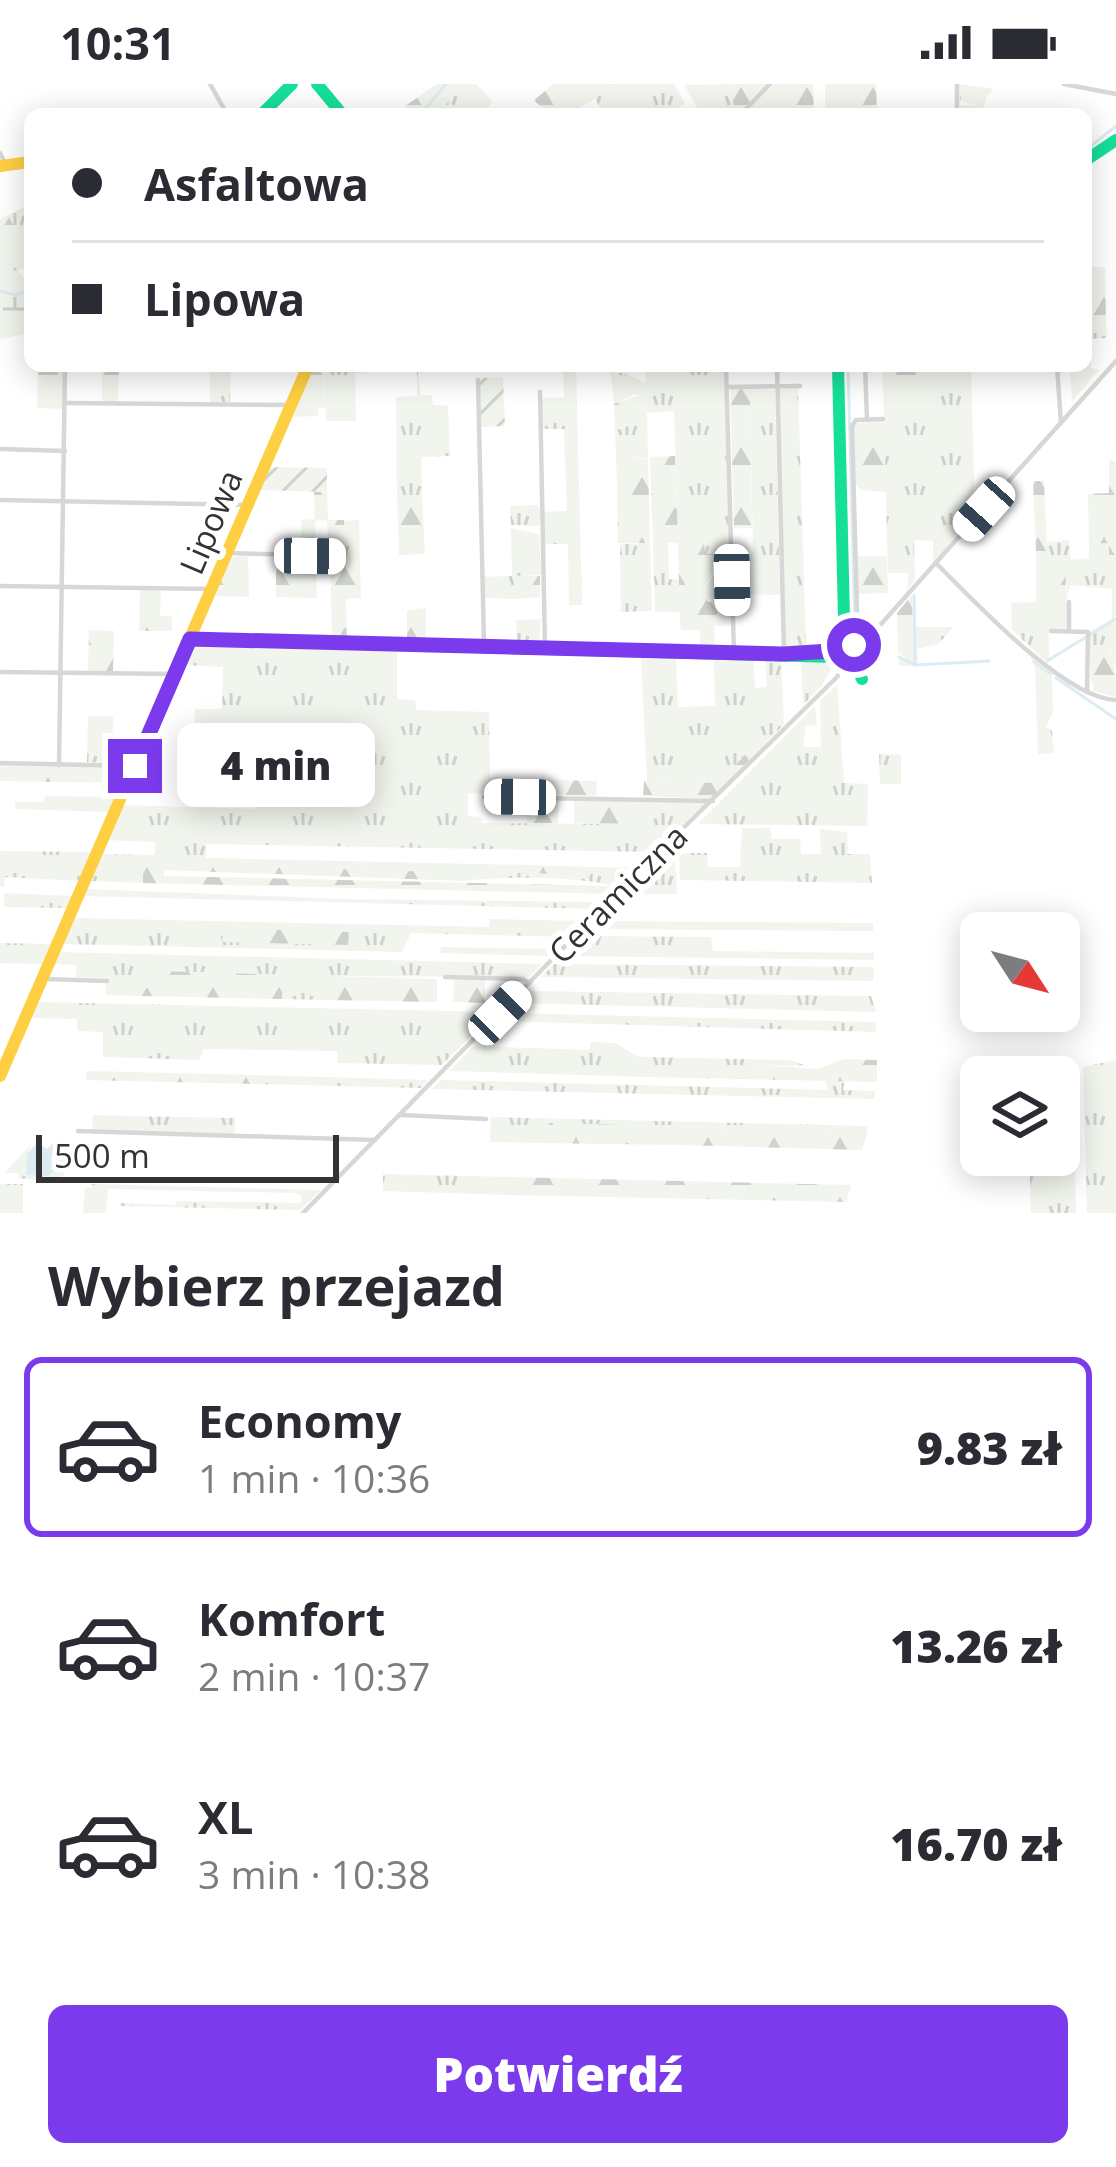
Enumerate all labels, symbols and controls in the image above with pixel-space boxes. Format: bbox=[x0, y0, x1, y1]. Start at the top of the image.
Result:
text: 10:31 bbox=[60, 12, 176, 73]
text: Asfaltowa bbox=[144, 153, 369, 214]
text: Lipowa bbox=[144, 268, 305, 329]
street label: Lipowa bbox=[168, 463, 253, 581]
car bbox=[947, 470, 1021, 548]
car bbox=[274, 537, 346, 575]
car bbox=[713, 544, 751, 616]
route start bbox=[827, 618, 881, 672]
callout: 4 min bbox=[177, 724, 375, 808]
text: 4 min bbox=[221, 738, 331, 791]
route end bbox=[108, 739, 162, 793]
car bbox=[484, 778, 556, 816]
street label: Ceramiczna bbox=[538, 814, 697, 973]
north arrow bbox=[960, 912, 1080, 1032]
map controls bbox=[960, 912, 1080, 1176]
car bbox=[462, 975, 538, 1051]
button: layers bbox=[960, 1056, 1080, 1176]
scale bar bbox=[36, 1129, 339, 1182]
text: 500 m bbox=[54, 1133, 150, 1178]
text: Wybierz przejazd bbox=[48, 1248, 505, 1322]
text: Economy bbox=[198, 1390, 401, 1451]
icon: car bbox=[54, 1393, 162, 1501]
text: 9.83 zł bbox=[917, 1417, 1062, 1478]
text: 1 min · 10:36 bbox=[198, 1451, 430, 1504]
text: Komfort bbox=[198, 1588, 385, 1649]
icon: car bbox=[54, 1591, 162, 1699]
text: 13.26 zł bbox=[890, 1615, 1062, 1676]
text: 2 min · 10:37 bbox=[198, 1649, 430, 1702]
text: XL bbox=[198, 1786, 253, 1847]
icon: car bbox=[54, 1789, 162, 1897]
text: 16.70 zł bbox=[890, 1813, 1062, 1874]
text: 3 min · 10:38 bbox=[198, 1847, 430, 1900]
button: Potwierdź bbox=[48, 2005, 1068, 2143]

